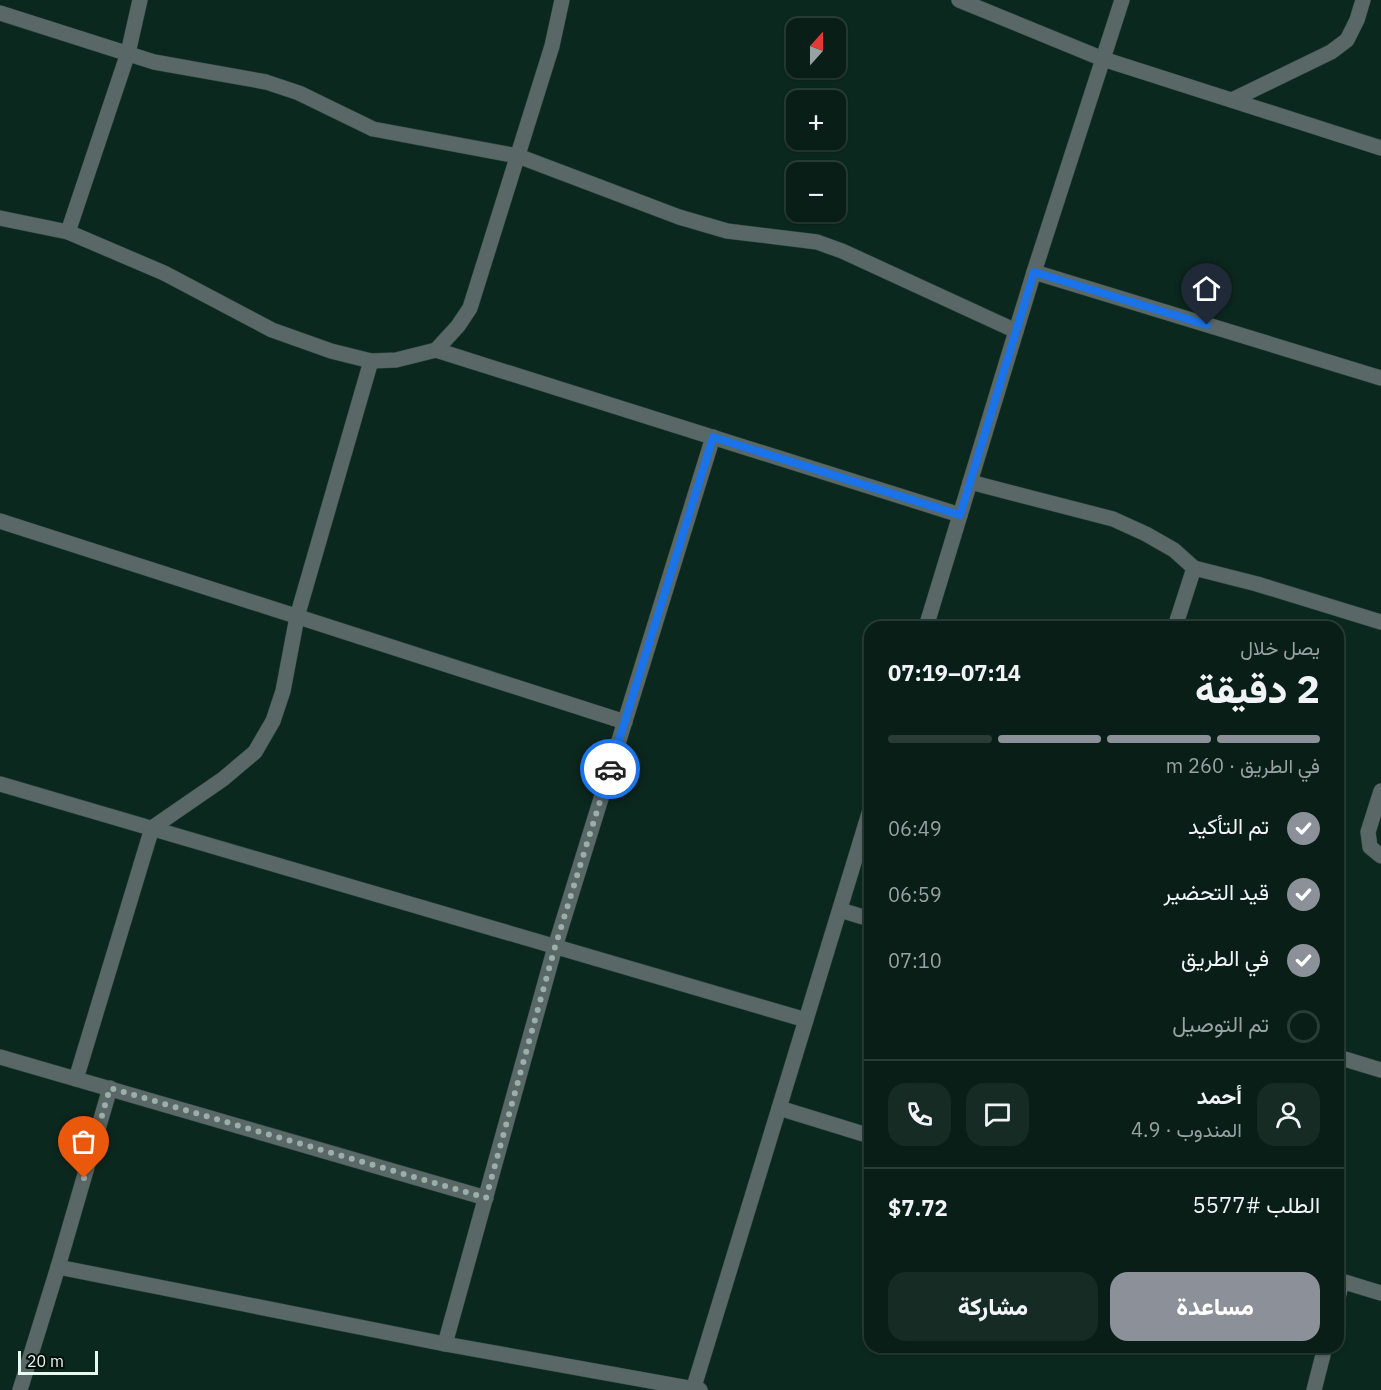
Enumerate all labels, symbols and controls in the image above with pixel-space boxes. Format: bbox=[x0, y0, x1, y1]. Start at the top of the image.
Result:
north arrow bbox=[786, 18, 846, 78]
map controls bbox=[786, 18, 846, 222]
button: + bbox=[786, 90, 846, 150]
button: − bbox=[786, 162, 846, 222]
pin bbox=[1181, 263, 1232, 325]
icon: home bbox=[1190, 272, 1223, 305]
text: يصل خلال bbox=[1240, 634, 1320, 661]
text: 07:14–07:19 bbox=[888, 658, 1021, 687]
text: 2 دقيقة bbox=[1195, 663, 1320, 714]
courier bbox=[580, 739, 640, 799]
text: في الطريق · 260 m bbox=[1166, 752, 1320, 779]
icon: car bbox=[594, 753, 627, 786]
text: تم التأكيد bbox=[1188, 811, 1269, 840]
icon: check bbox=[1287, 812, 1320, 845]
text: 06:49 bbox=[888, 815, 942, 842]
text: قيد التحضير bbox=[1164, 877, 1269, 906]
icon: check bbox=[1287, 878, 1320, 911]
text: 06:59 bbox=[888, 881, 942, 908]
text: في الطريق bbox=[1181, 943, 1269, 972]
icon: check bbox=[1287, 944, 1320, 977]
text: 07:10 bbox=[888, 947, 942, 974]
text: تم التوصيل bbox=[1172, 1009, 1269, 1038]
text: أحمد bbox=[1197, 1081, 1242, 1110]
button: phone bbox=[888, 1083, 951, 1146]
button: chat bbox=[966, 1083, 1029, 1146]
button: person bbox=[1257, 1083, 1320, 1146]
pin bbox=[58, 1116, 109, 1178]
text: المندوب · 4.9 bbox=[1131, 1116, 1242, 1143]
icon: bag bbox=[67, 1125, 100, 1158]
text: الطلب #5577 bbox=[1193, 1190, 1320, 1219]
text: $7.72 bbox=[888, 1193, 948, 1222]
button: مشاركة bbox=[888, 1272, 1098, 1341]
button: مساعدة bbox=[1110, 1272, 1320, 1341]
scale bar bbox=[18, 1348, 98, 1376]
text: 20 m bbox=[27, 1351, 64, 1371]

